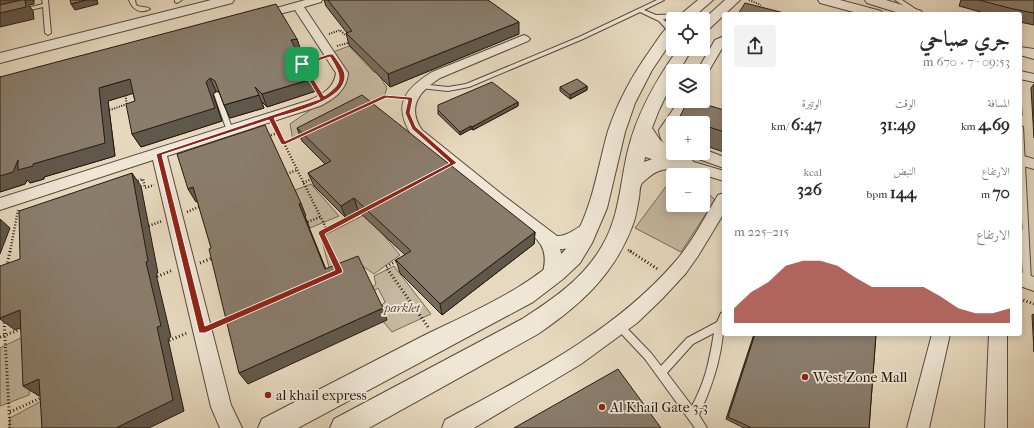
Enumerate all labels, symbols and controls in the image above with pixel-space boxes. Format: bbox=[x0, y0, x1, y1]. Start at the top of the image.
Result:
map controls bbox=[666, 12, 710, 212]
button: locate bbox=[666, 12, 710, 56]
button: share bbox=[734, 25, 776, 67]
text: جري صباحي bbox=[919, 26, 1010, 52]
pin bbox=[285, 47, 319, 81]
icon: arrive bbox=[291, 53, 313, 75]
text: 09:53 · 7 × 670 m bbox=[923, 54, 1010, 69]
button: layers bbox=[666, 64, 710, 108]
text: الوتيرة bbox=[802, 97, 822, 110]
text: الوقت bbox=[895, 97, 916, 110]
text: المسافة bbox=[988, 97, 1010, 110]
text: 6:47 bbox=[791, 114, 822, 134]
text: 31:49 bbox=[880, 114, 916, 134]
text: 4.69 bbox=[978, 114, 1010, 134]
button: + bbox=[666, 116, 710, 160]
text: /km bbox=[771, 120, 791, 133]
text: km bbox=[961, 120, 978, 133]
text: النبض bbox=[893, 165, 916, 178]
text: الارتفاع bbox=[981, 165, 1010, 178]
text: kcal bbox=[803, 166, 822, 179]
button: − bbox=[666, 168, 710, 212]
text: 326 bbox=[797, 179, 822, 199]
text: 144 bbox=[890, 182, 916, 202]
text: 70 bbox=[992, 182, 1010, 202]
text: bpm bbox=[867, 188, 890, 201]
text: m bbox=[981, 188, 992, 201]
text: 215–225 m bbox=[734, 224, 789, 239]
text: الارتفاع bbox=[976, 227, 1010, 242]
park label: parklet bbox=[382, 301, 421, 315]
place label: West Zone Mall bbox=[812, 369, 908, 386]
marker: West Zone Mall bbox=[800, 372, 810, 382]
place label: al khail express bbox=[276, 387, 367, 404]
marker: al khail express bbox=[263, 390, 273, 400]
place label: Al Khail Gate 3-3 bbox=[609, 399, 708, 416]
marker: Al Khail Gate 3-3 bbox=[597, 402, 607, 412]

